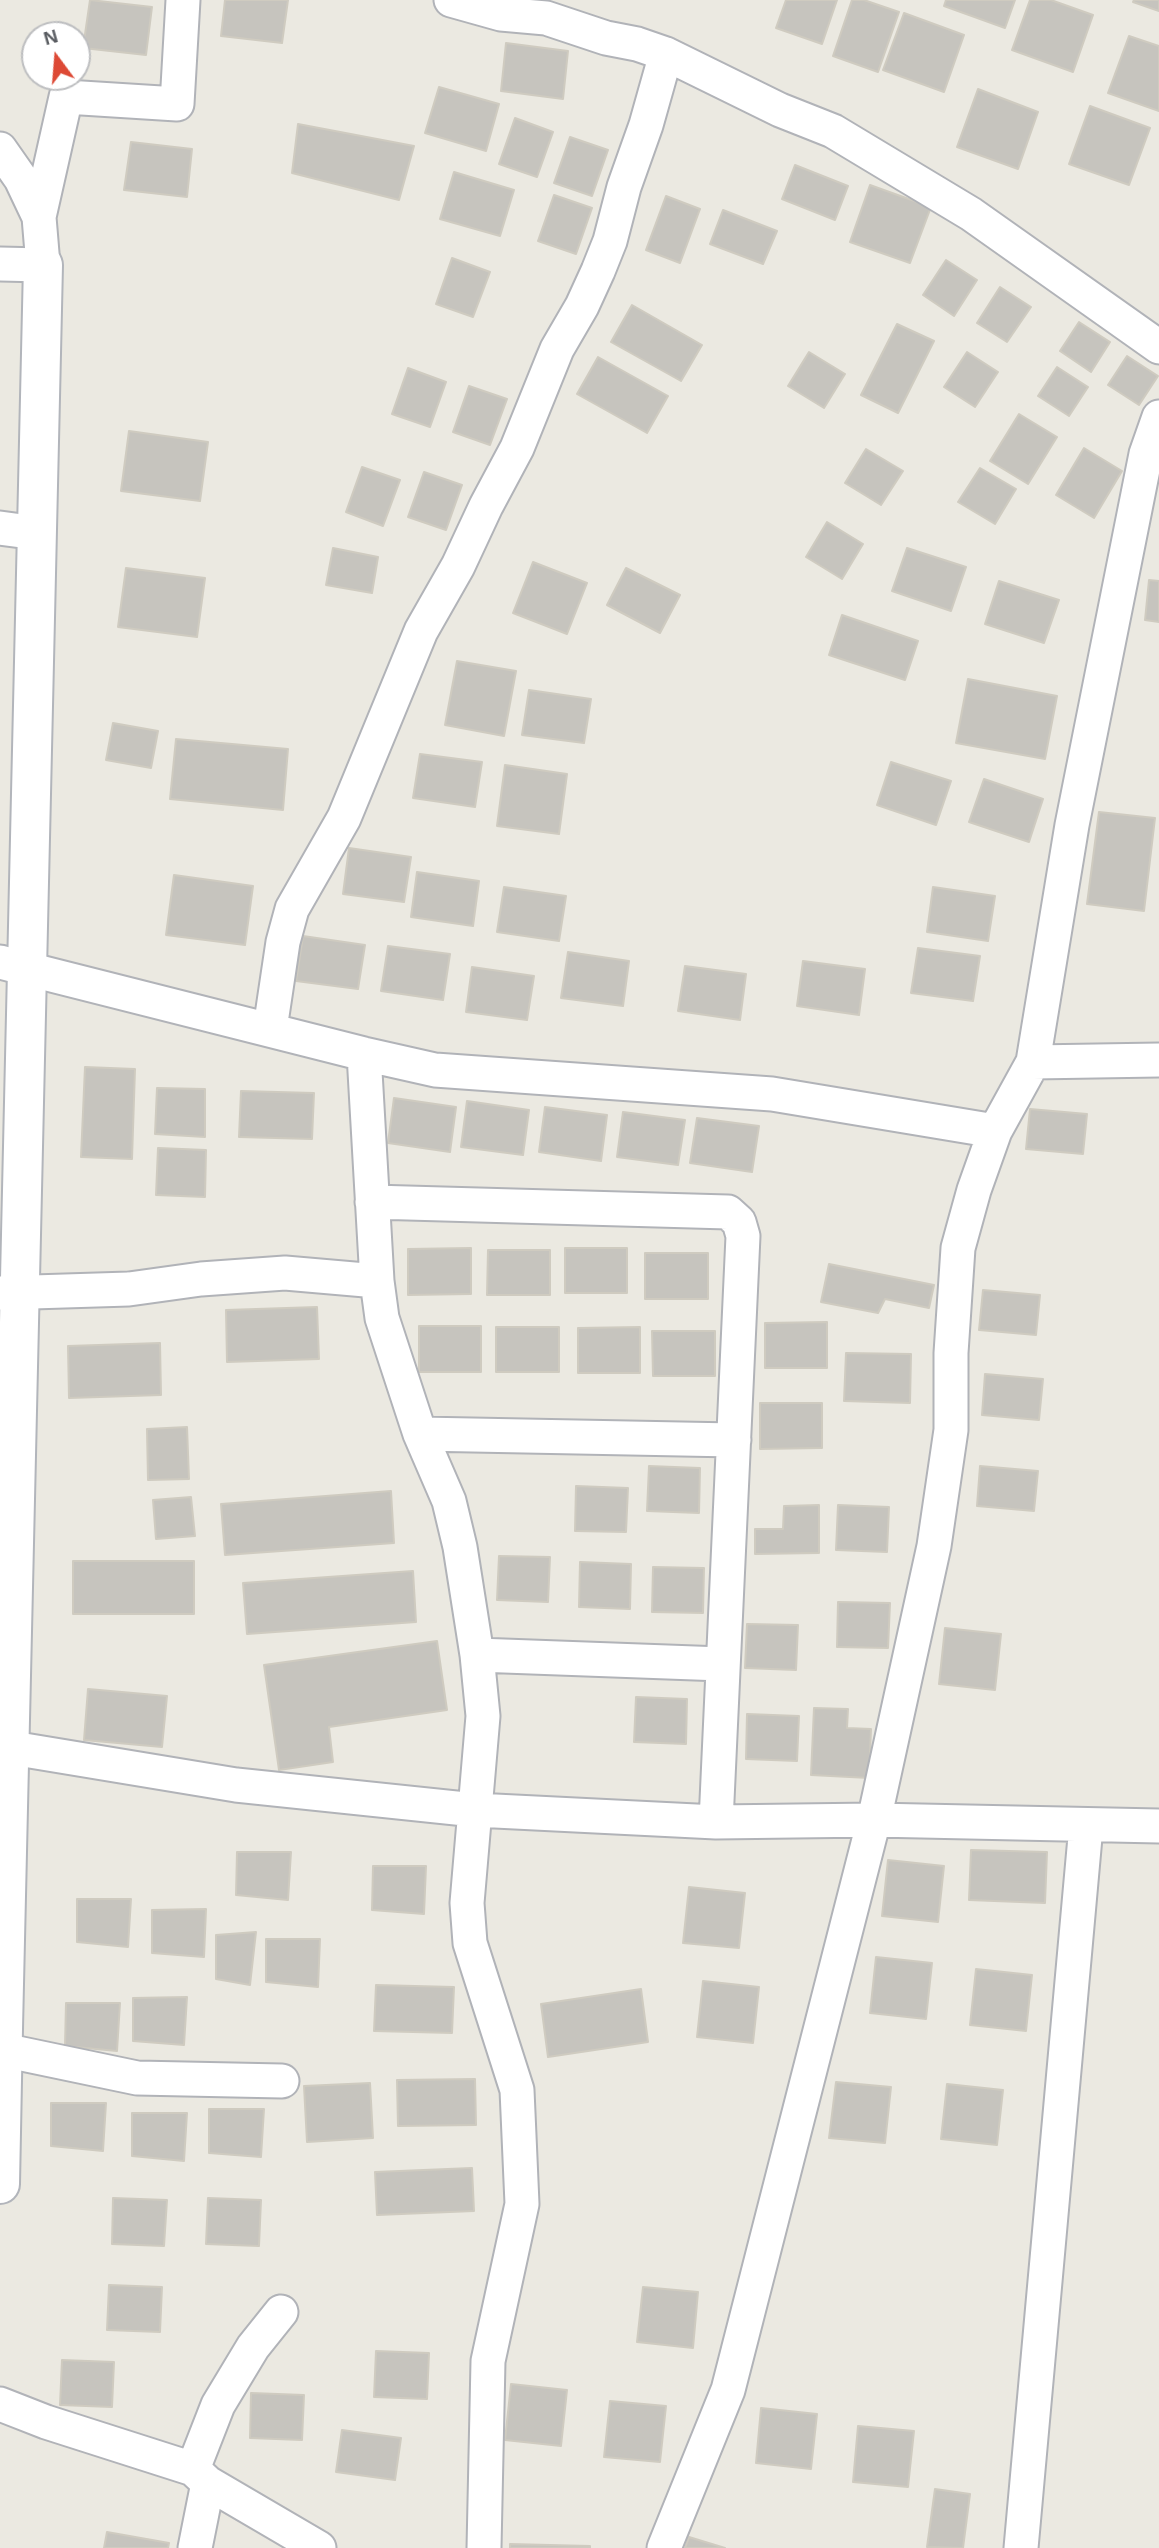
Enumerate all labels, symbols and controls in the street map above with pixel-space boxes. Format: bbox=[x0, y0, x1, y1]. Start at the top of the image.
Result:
north arrow bbox=[21, 21, 91, 91]
text: N bbox=[41, 25, 60, 49]

